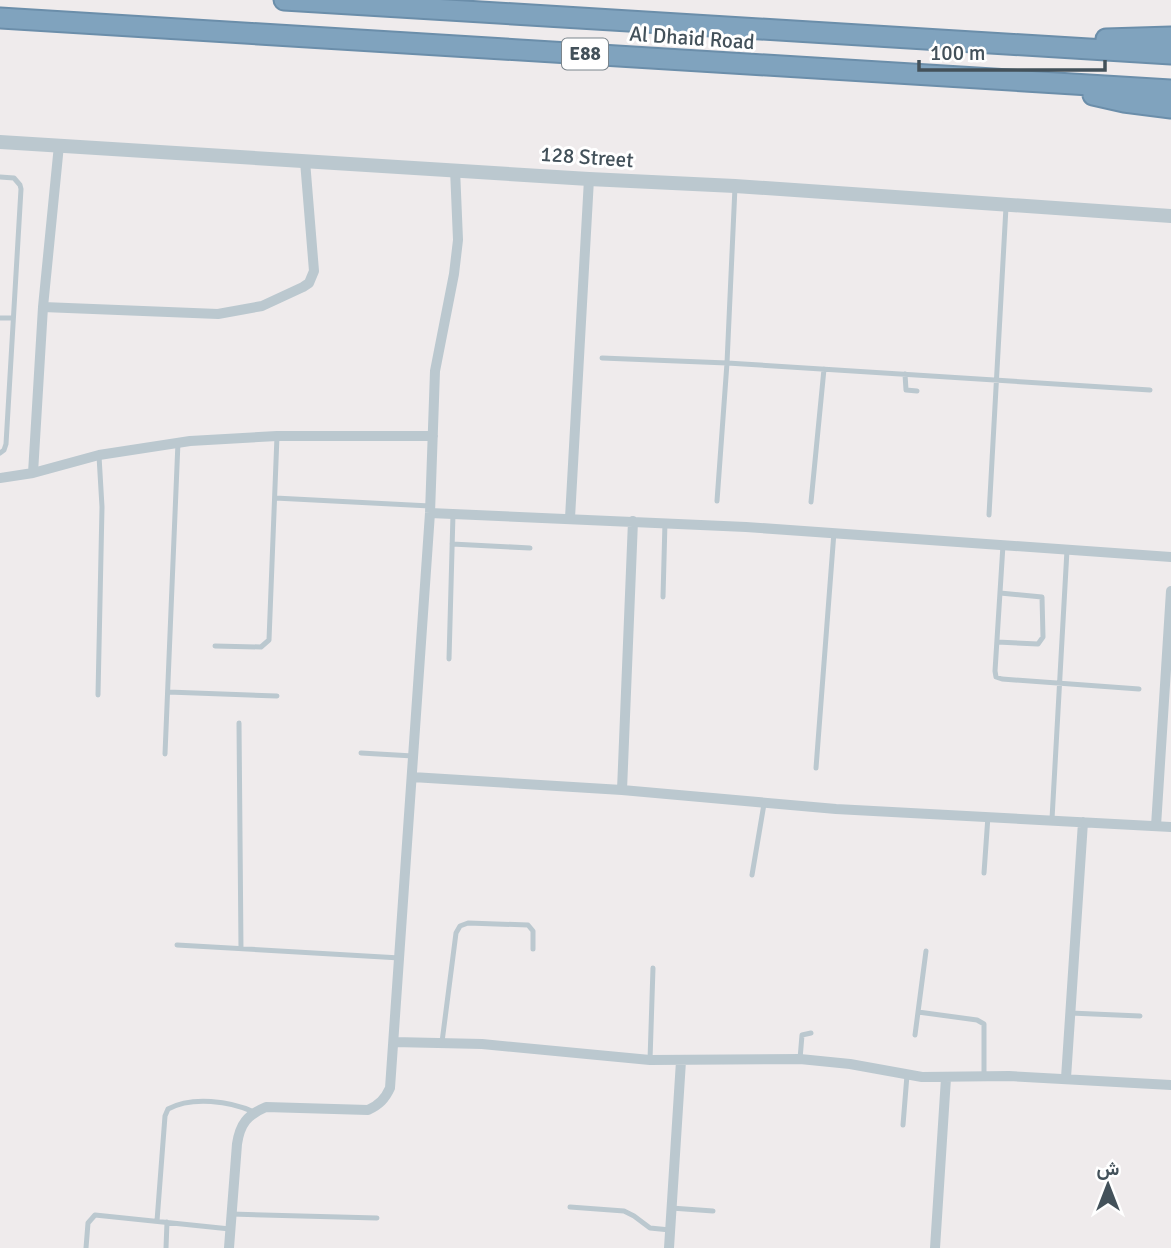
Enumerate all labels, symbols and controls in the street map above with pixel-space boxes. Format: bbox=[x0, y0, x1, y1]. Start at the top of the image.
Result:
street label: Al Dhaid Road bbox=[628, 21, 756, 55]
scale bar bbox=[919, 28, 1104, 72]
road number: E88 bbox=[562, 38, 608, 70]
text: 100 m bbox=[930, 40, 985, 66]
street label: 128 Street bbox=[540, 141, 634, 173]
north arrow bbox=[1073, 1150, 1143, 1220]
text: ش bbox=[1097, 1157, 1120, 1181]

